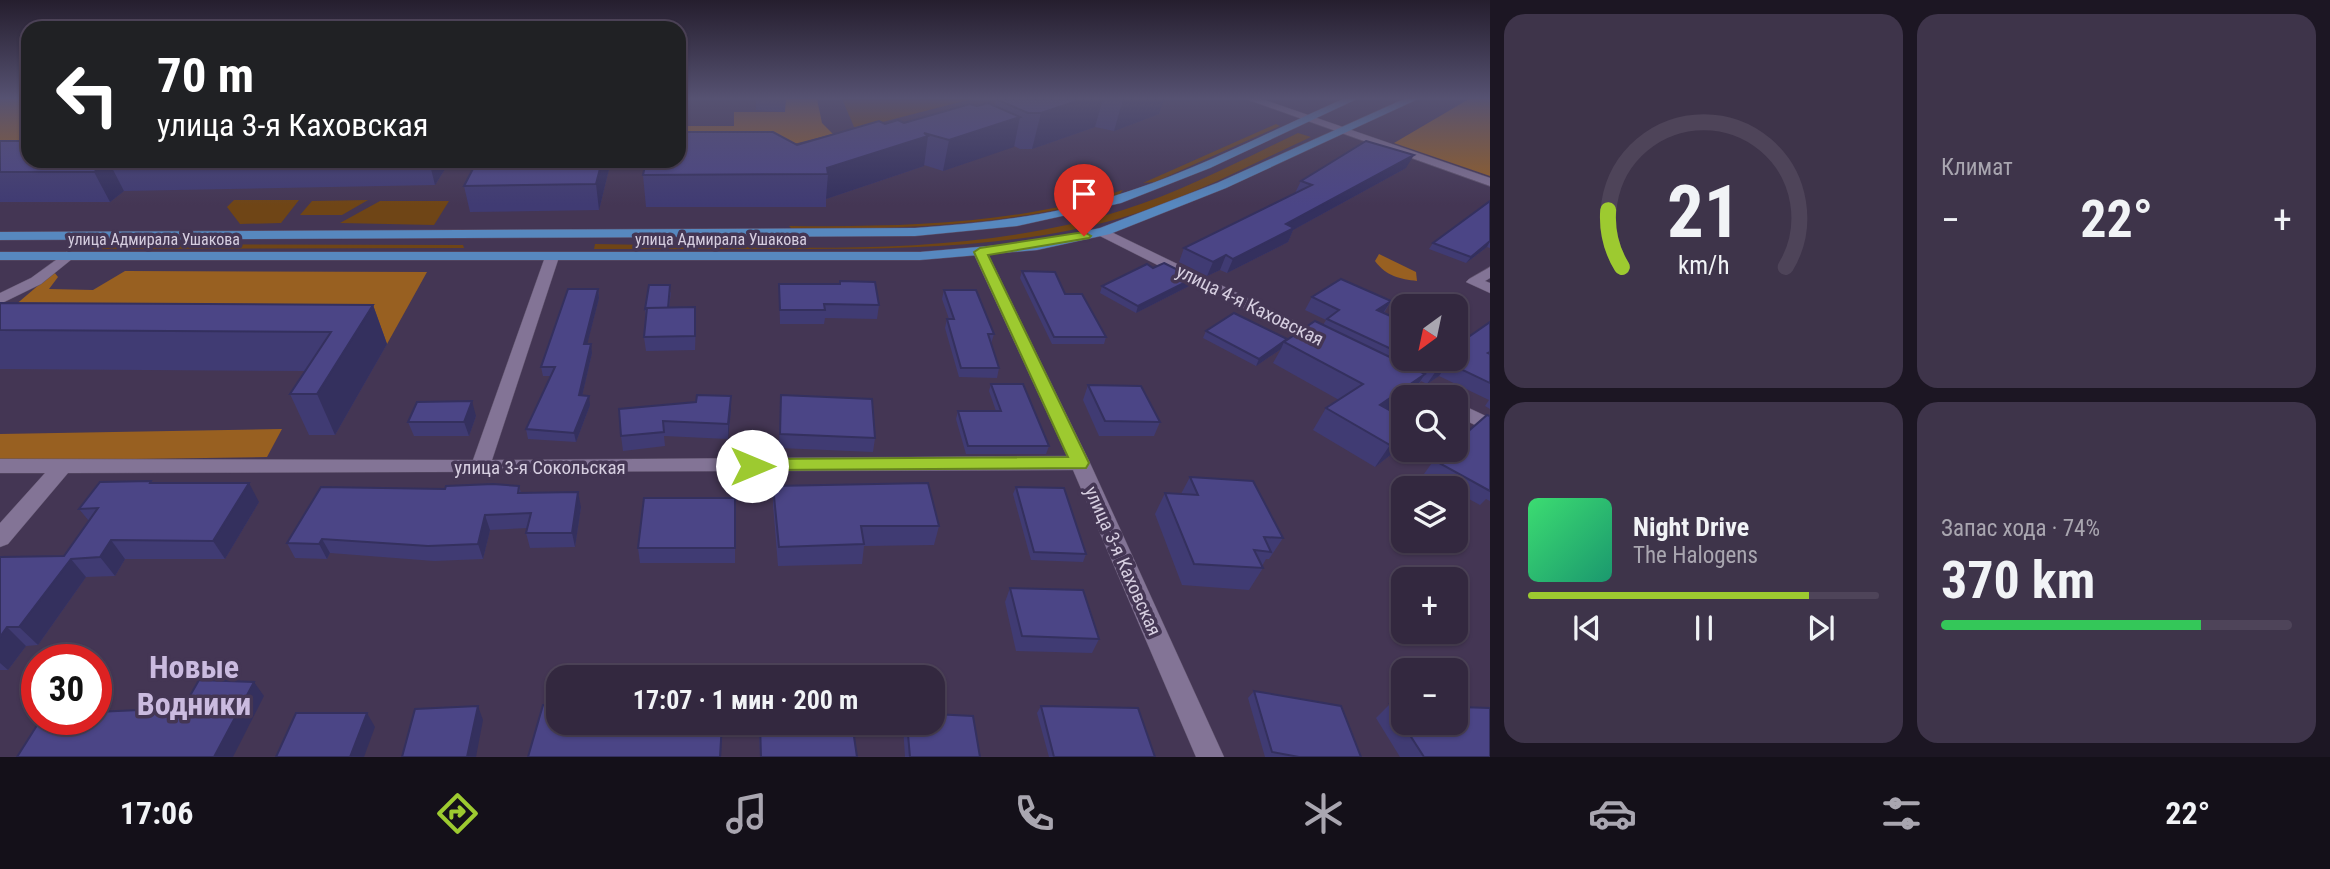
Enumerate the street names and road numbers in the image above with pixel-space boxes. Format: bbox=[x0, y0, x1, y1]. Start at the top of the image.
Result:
street label: улица Адмирала Ушакова bbox=[68, 230, 240, 249]
street label: улица Адмирала Ушакова bbox=[635, 230, 807, 249]
street label: улица 4-я Каховская bbox=[1173, 259, 1327, 351]
street label: улица 3-я Сокольская bbox=[454, 456, 626, 479]
street label: улица 3-я Каховская bbox=[1080, 483, 1166, 639]

